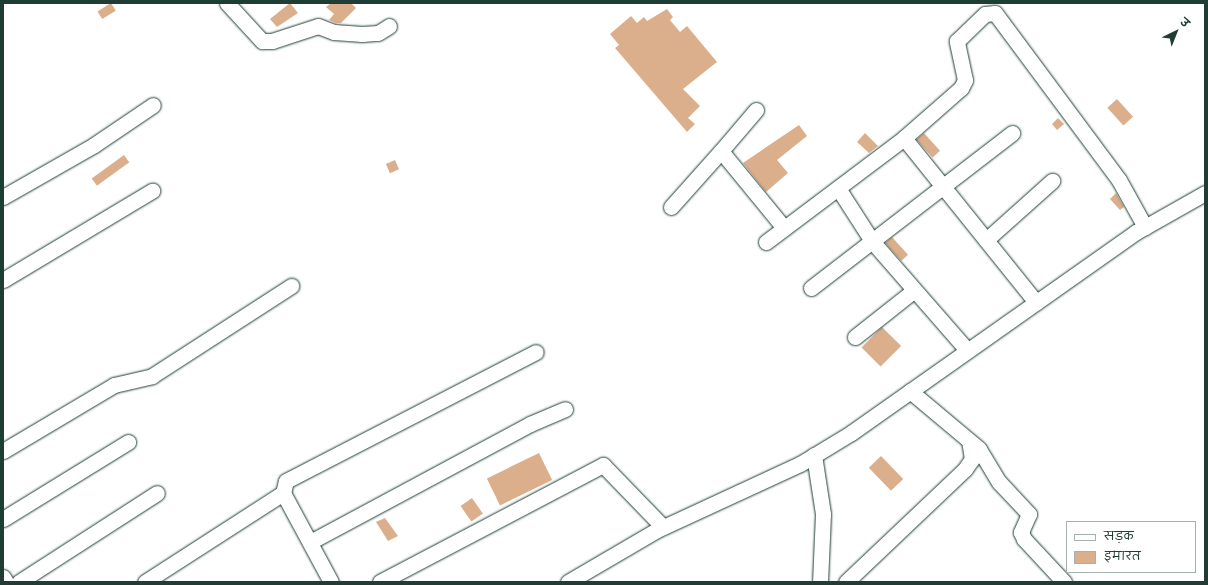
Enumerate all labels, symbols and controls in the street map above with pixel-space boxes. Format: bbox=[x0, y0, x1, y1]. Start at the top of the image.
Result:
north arrow bbox=[1156, 12, 1196, 52]
text: उ bbox=[1177, 16, 1192, 30]
legend bbox=[1066, 521, 1196, 573]
text: सड़क bbox=[1104, 529, 1134, 544]
text: इमारत bbox=[1104, 549, 1141, 564]

